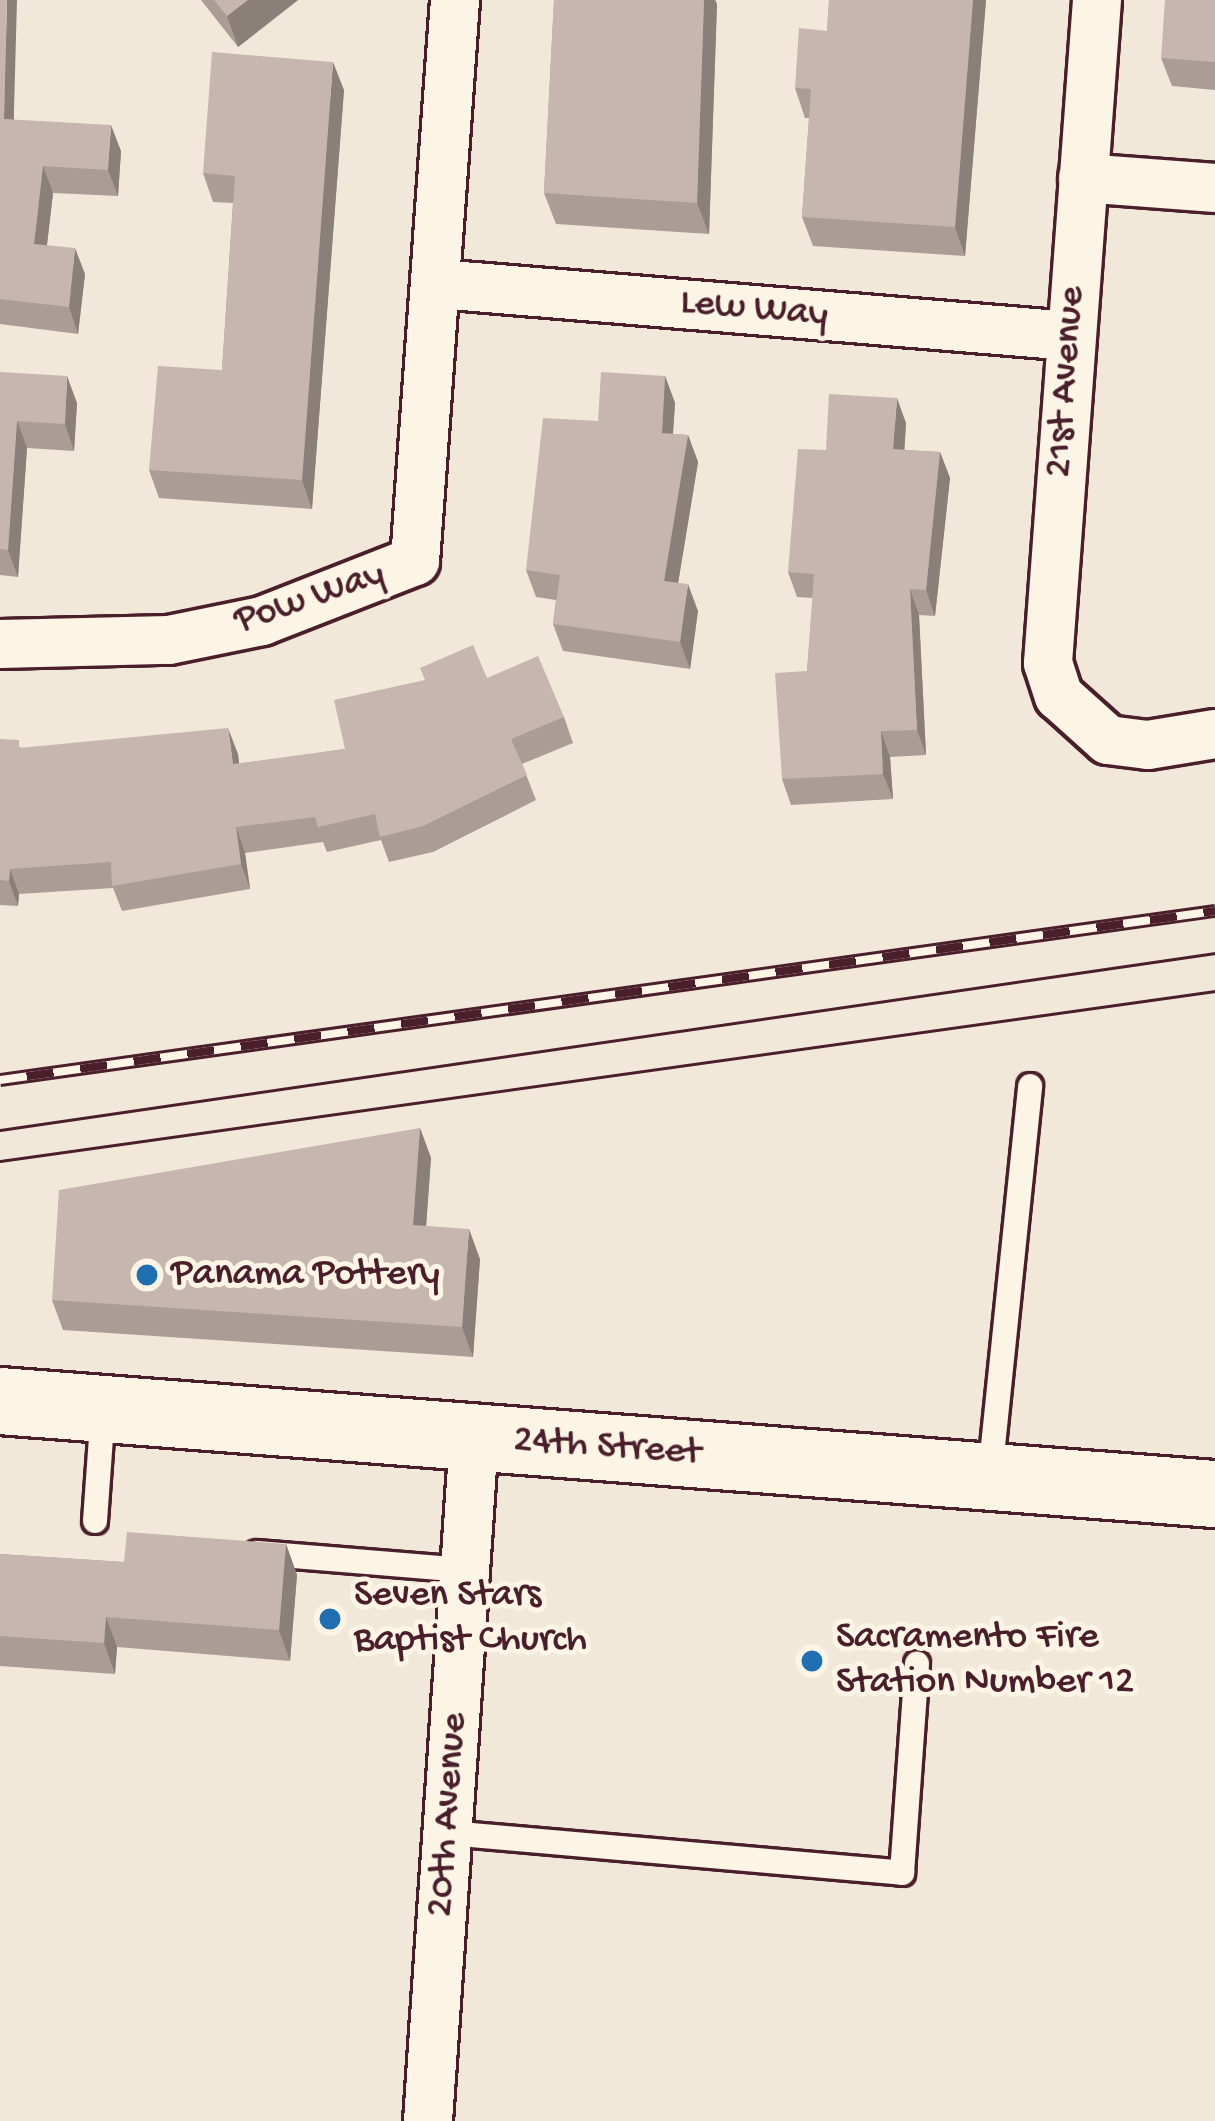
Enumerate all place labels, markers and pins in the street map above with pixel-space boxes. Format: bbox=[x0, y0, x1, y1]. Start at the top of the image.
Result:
place label: Panama Pottery bbox=[171, 1252, 440, 1298]
marker: Panama Pottery bbox=[134, 1262, 160, 1288]
place label: Seven Stars Baptist Church bbox=[354, 1574, 587, 1665]
marker: Seven Stars Baptist Church bbox=[317, 1606, 343, 1632]
place label: Sacramento Fire Station Number 12 bbox=[836, 1616, 1134, 1707]
marker: Sacramento Fire Station Number 12 bbox=[799, 1648, 825, 1674]

